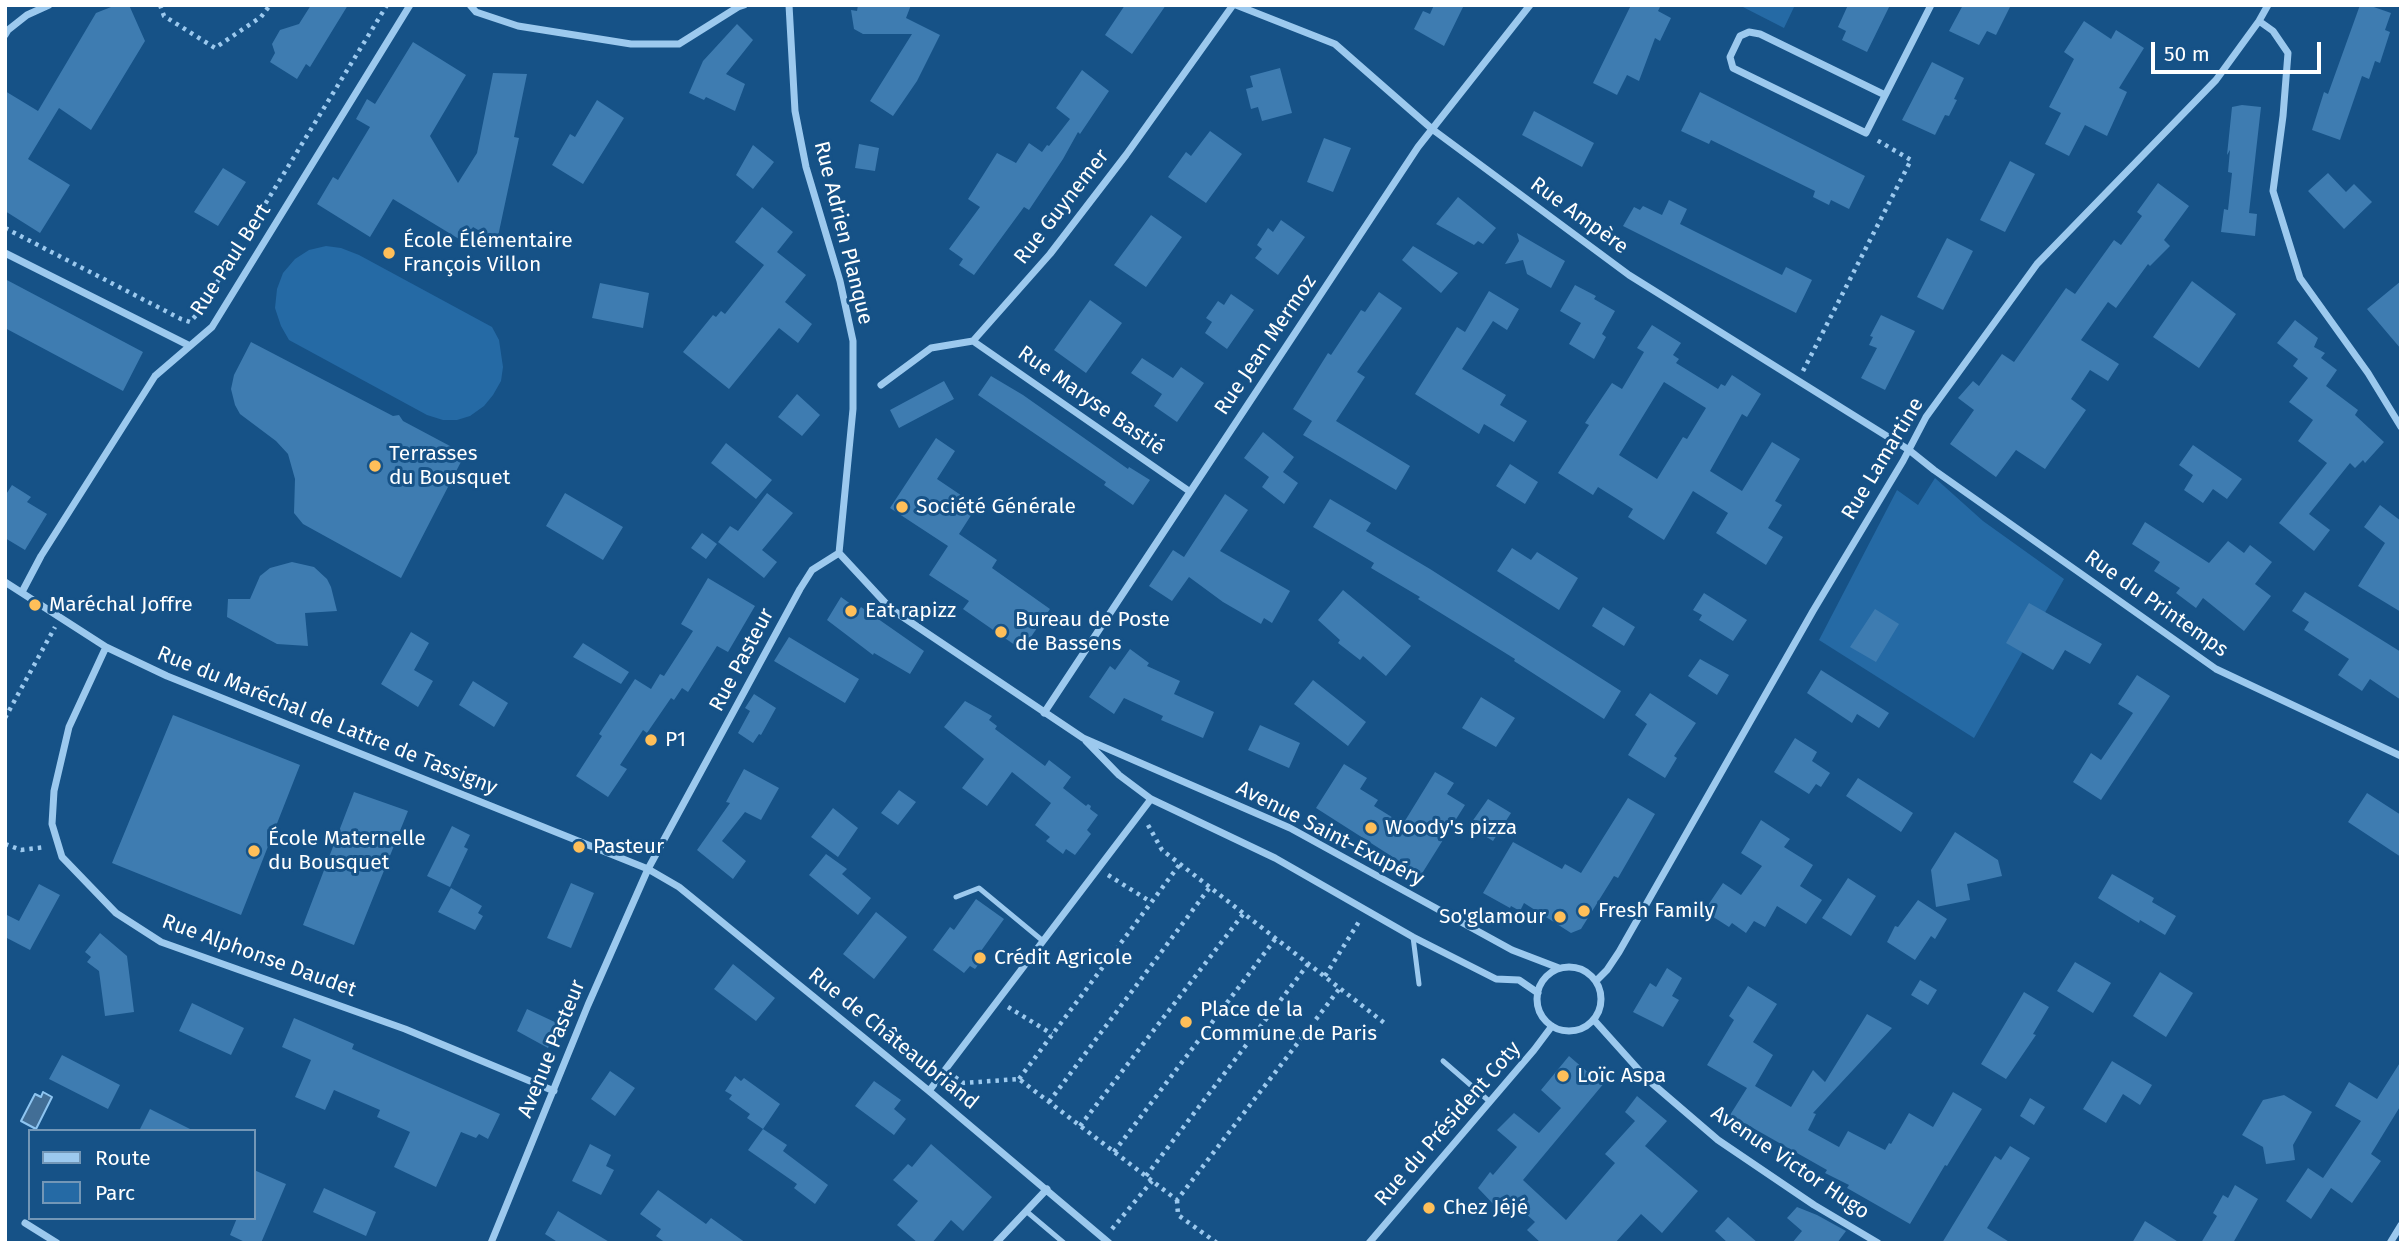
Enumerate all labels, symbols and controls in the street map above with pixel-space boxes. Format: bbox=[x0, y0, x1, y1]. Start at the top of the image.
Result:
scale bar bbox=[2154, 28, 2324, 72]
text: 50 m bbox=[2164, 41, 2210, 67]
street label: Rue Adrien Planque bbox=[808, 139, 878, 327]
street label: Rue Guynemer bbox=[1009, 144, 1115, 270]
street label: Rue Ampère bbox=[1525, 172, 1633, 260]
street label: Rue Paul Bert bbox=[186, 199, 276, 321]
place label: École Élémentaire François Villon bbox=[403, 228, 573, 278]
marker: École Élémentaire François Villon bbox=[381, 245, 397, 261]
street label: Rue Jean Mermoz bbox=[1210, 270, 1322, 420]
street label: Rue Maryse Bastié bbox=[1013, 341, 1169, 461]
street label: Rue Lamartine bbox=[1837, 393, 1929, 525]
place label: Terrasses du Bousquet bbox=[389, 441, 510, 491]
marker: Terrasses du Bousquet bbox=[367, 458, 383, 474]
place label: Société Générale bbox=[916, 494, 1076, 520]
marker: Société Générale bbox=[894, 499, 910, 515]
street label: Rue du Printemps bbox=[2079, 545, 2233, 663]
place label: Maréchal Joffre bbox=[49, 592, 193, 618]
marker: Maréchal Joffre bbox=[27, 597, 43, 613]
place label: Eat rapizz bbox=[865, 598, 956, 624]
marker: Eat rapizz bbox=[843, 603, 859, 619]
street label: Rue Pasteur bbox=[704, 604, 780, 716]
place label: Bureau de Poste de Bassens bbox=[1015, 607, 1170, 657]
marker: Bureau de Poste de Bassens bbox=[993, 624, 1009, 640]
street label: Rue du Maréchal de Lattre de Tassigny bbox=[153, 641, 501, 801]
place label: P1 bbox=[665, 727, 686, 753]
marker: P1 bbox=[643, 732, 659, 748]
street label: Avenue Saint-Exupéry bbox=[1232, 776, 1428, 892]
place label: Woody's pizza bbox=[1385, 815, 1517, 841]
marker: Woody's pizza bbox=[1363, 820, 1379, 836]
place label: École Maternelle du Bousquet bbox=[268, 826, 426, 876]
place label: Pasteur bbox=[593, 834, 664, 860]
marker: Pasteur bbox=[571, 839, 587, 855]
marker: École Maternelle du Bousquet bbox=[246, 843, 262, 859]
place label: Fresh Family bbox=[1598, 898, 1715, 924]
marker: Fresh Family bbox=[1576, 903, 1592, 919]
place label: So'glamour bbox=[1439, 904, 1546, 930]
street label: Rue Alphonse Daudet bbox=[158, 909, 360, 1003]
marker: So'glamour bbox=[1552, 909, 1568, 925]
place label: Crédit Agricole bbox=[994, 945, 1132, 971]
marker: Crédit Agricole bbox=[972, 950, 988, 966]
street label: Rue de Châteaubriand bbox=[803, 963, 983, 1115]
street label: Avenue Pasteur bbox=[513, 976, 591, 1122]
place label: Place de la Commune de Paris bbox=[1200, 997, 1377, 1047]
marker: Place de la Commune de Paris bbox=[1178, 1014, 1194, 1030]
street label: Rue du Président Coty bbox=[1370, 1037, 1526, 1211]
place label: Loïc Aspa bbox=[1577, 1063, 1666, 1089]
marker: Loïc Aspa bbox=[1555, 1068, 1571, 1084]
street label: Avenue Victor Hugo bbox=[1706, 1101, 1874, 1225]
legend bbox=[28, 1129, 256, 1220]
text: Route bbox=[95, 1145, 151, 1171]
text: Parc bbox=[95, 1180, 135, 1206]
place label: Chez Jéjé bbox=[1443, 1195, 1528, 1221]
marker: Chez Jéjé bbox=[1421, 1200, 1437, 1216]

